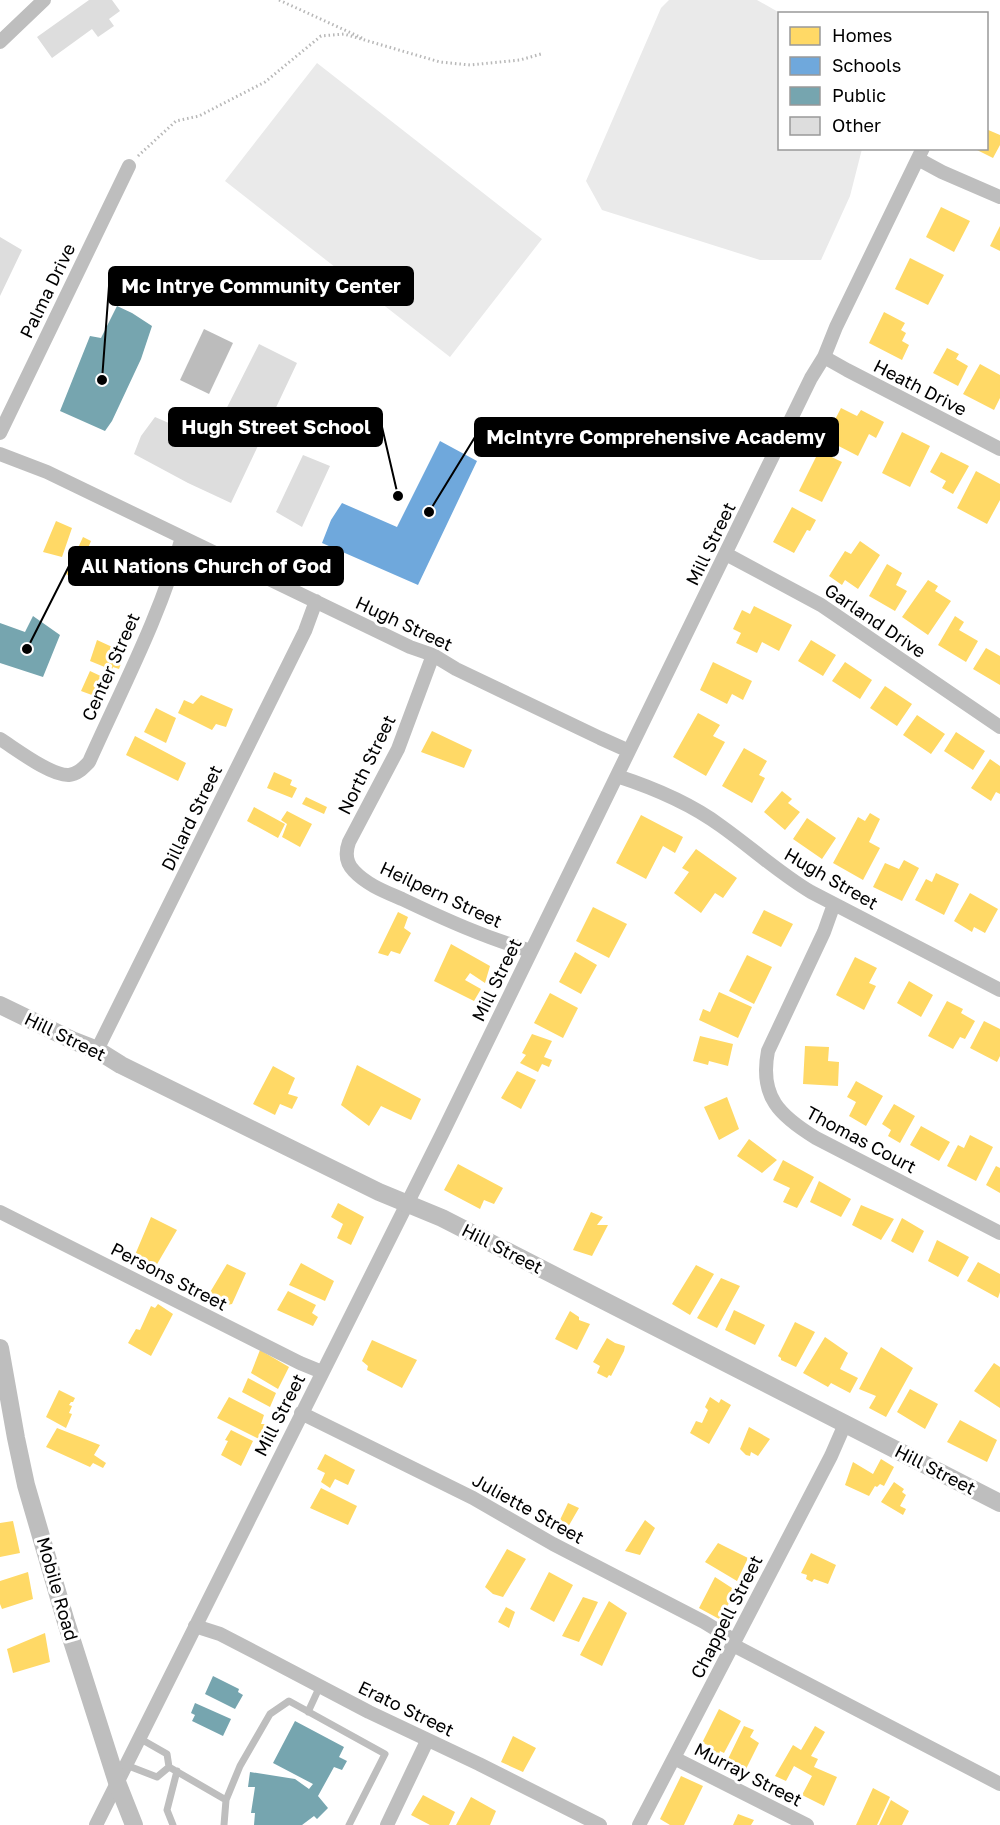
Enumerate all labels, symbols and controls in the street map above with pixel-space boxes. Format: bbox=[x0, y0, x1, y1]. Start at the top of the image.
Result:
legend bbox=[778, 12, 988, 150]
text: Homes bbox=[832, 24, 892, 46]
text: Schools bbox=[832, 54, 901, 76]
text: Public bbox=[832, 84, 886, 106]
text: Other bbox=[832, 114, 881, 136]
street label: Palma Drive bbox=[15, 240, 80, 342]
callout: Mc Intrye Community Center bbox=[109, 267, 413, 305]
text: Mc Intrye Community Center bbox=[121, 273, 401, 297]
street label: Heath Drive bbox=[870, 354, 971, 420]
callout: Hugh Street School bbox=[169, 408, 382, 446]
text: Hugh Street School bbox=[181, 414, 371, 438]
callout: McIntyre Comprehensive Academy bbox=[475, 418, 838, 456]
text: McIntyre Comprehensive Academy bbox=[486, 424, 826, 448]
street label: Mill Street bbox=[681, 498, 740, 589]
callout: All Nations Church of God bbox=[69, 547, 343, 585]
text: All Nations Church of God bbox=[81, 553, 331, 577]
street label: Garland Drive bbox=[821, 578, 930, 662]
street label: Hugh Street bbox=[352, 591, 456, 655]
street label: Center Street bbox=[76, 609, 144, 724]
street label: North Street bbox=[333, 711, 400, 818]
street label: Dillard Street bbox=[156, 761, 226, 874]
street label: Hugh Street bbox=[781, 842, 882, 914]
street label: Heilpern Street bbox=[377, 856, 506, 932]
street label: Mill Street bbox=[467, 934, 526, 1025]
street label: Hill Street bbox=[21, 1007, 110, 1065]
street label: Thomas Court bbox=[803, 1101, 920, 1177]
street label: Hill Street bbox=[458, 1218, 547, 1278]
street label: Persons Street bbox=[108, 1237, 231, 1315]
street label: Mill Street bbox=[249, 1370, 309, 1459]
street label: Hill Street bbox=[891, 1439, 980, 1499]
street label: Juliette Street bbox=[469, 1468, 588, 1548]
street label: Mobile Road bbox=[33, 1534, 83, 1643]
street label: Chappell Street bbox=[686, 1551, 767, 1682]
street label: Erato Street bbox=[355, 1676, 458, 1741]
street label: Murray Street bbox=[691, 1738, 806, 1811]

